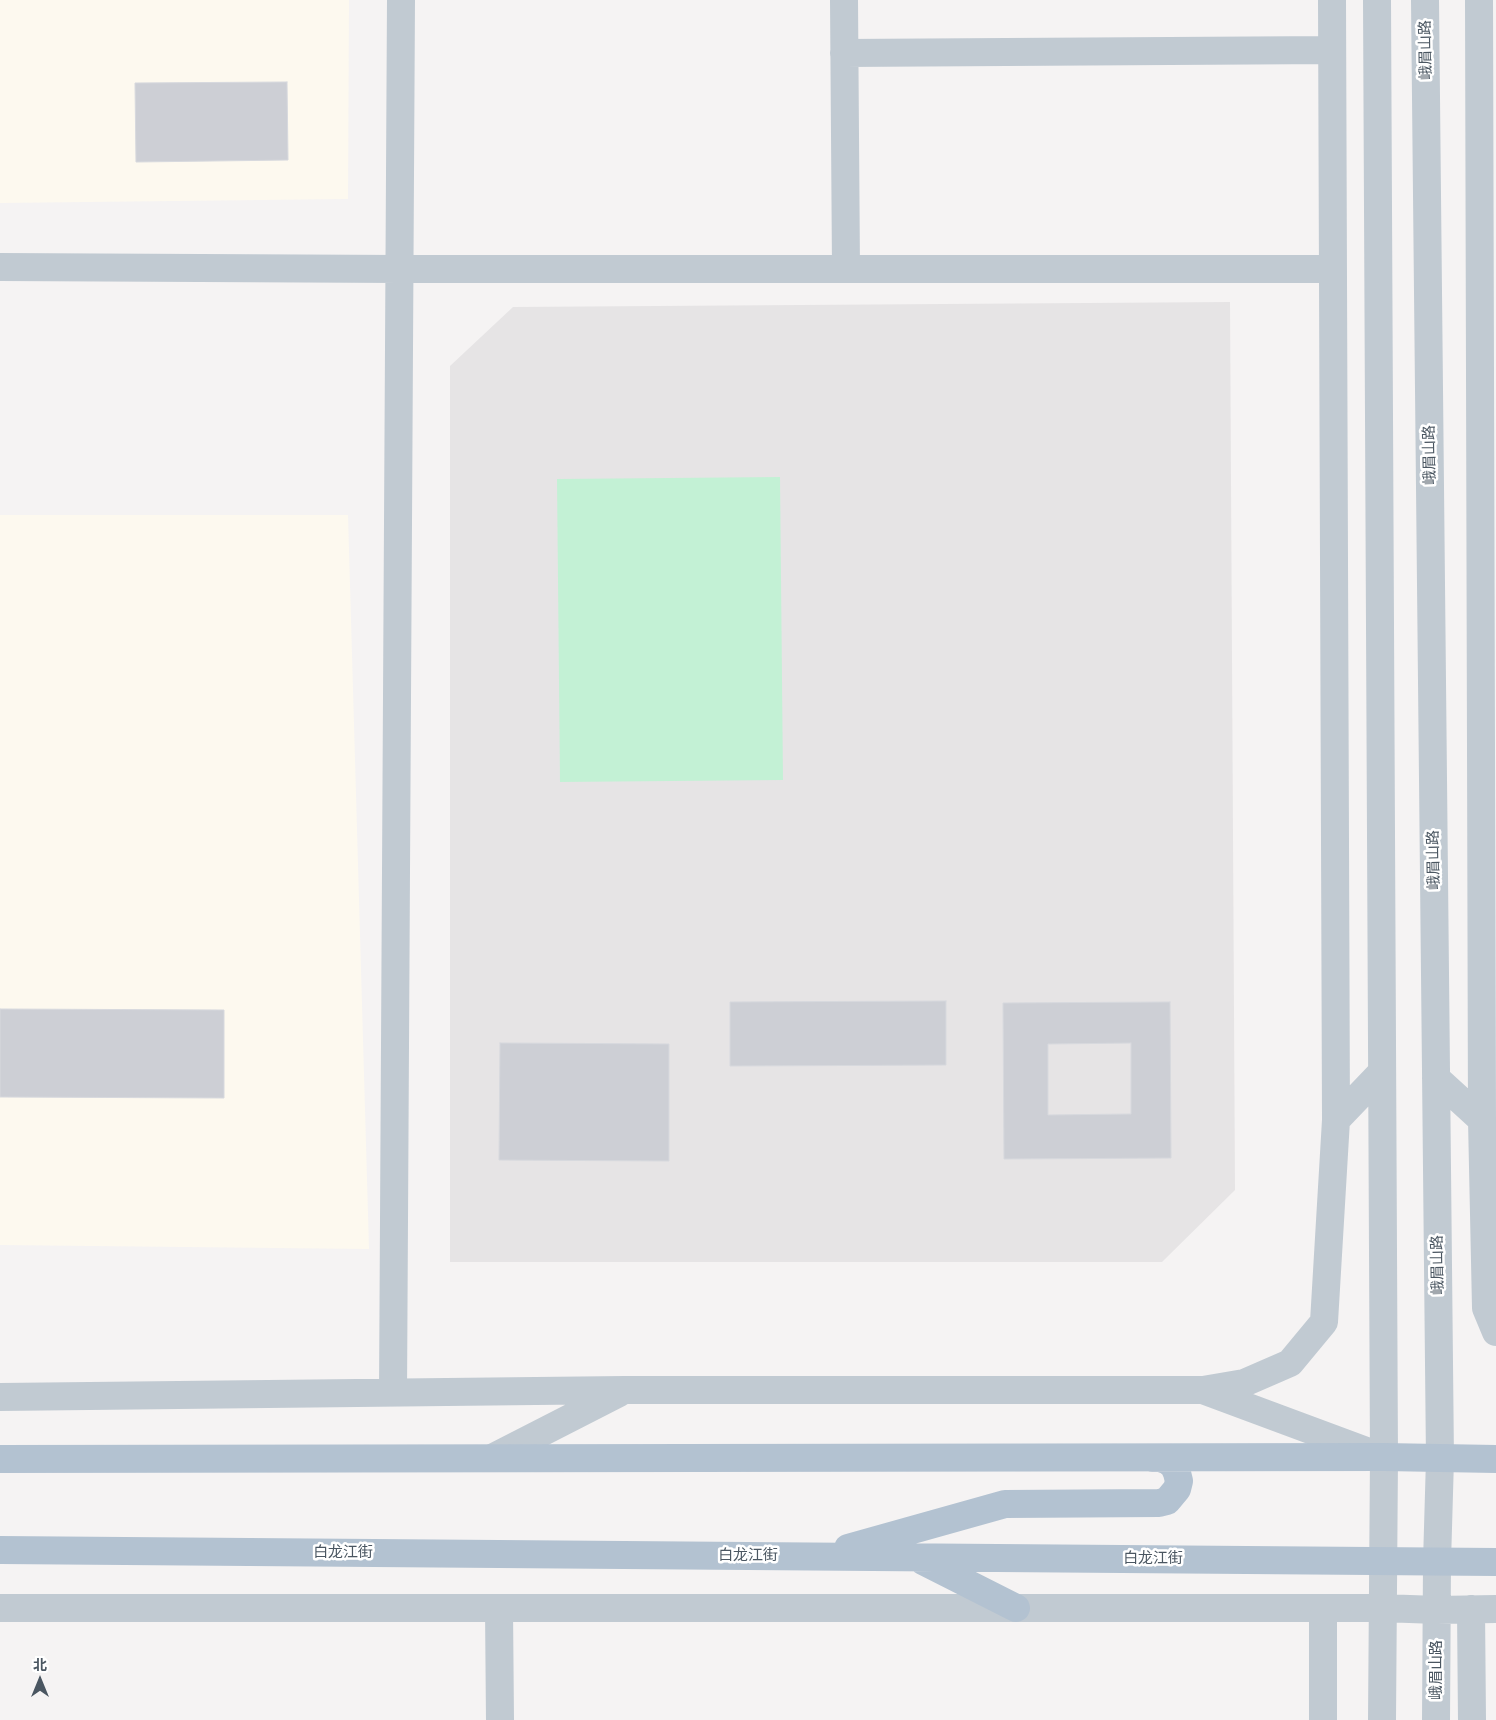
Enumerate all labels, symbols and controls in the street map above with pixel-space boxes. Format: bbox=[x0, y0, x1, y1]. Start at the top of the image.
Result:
street label: 峨眉山路 bbox=[1416, 20, 1436, 80]
street label: 峨眉山路 bbox=[1420, 425, 1440, 485]
street label: 峨眉山路 bbox=[1424, 830, 1444, 890]
street label: 峨眉山路 bbox=[1428, 1235, 1448, 1295]
street label: 白龙江街 bbox=[313, 1544, 373, 1562]
street label: 白龙江街 bbox=[718, 1547, 778, 1565]
street label: 白龙江街 bbox=[1123, 1550, 1183, 1568]
street label: 峨眉山路 bbox=[1428, 1640, 1446, 1700]
north arrow bbox=[15, 1655, 65, 1705]
text: 北 bbox=[33, 1657, 47, 1673]

